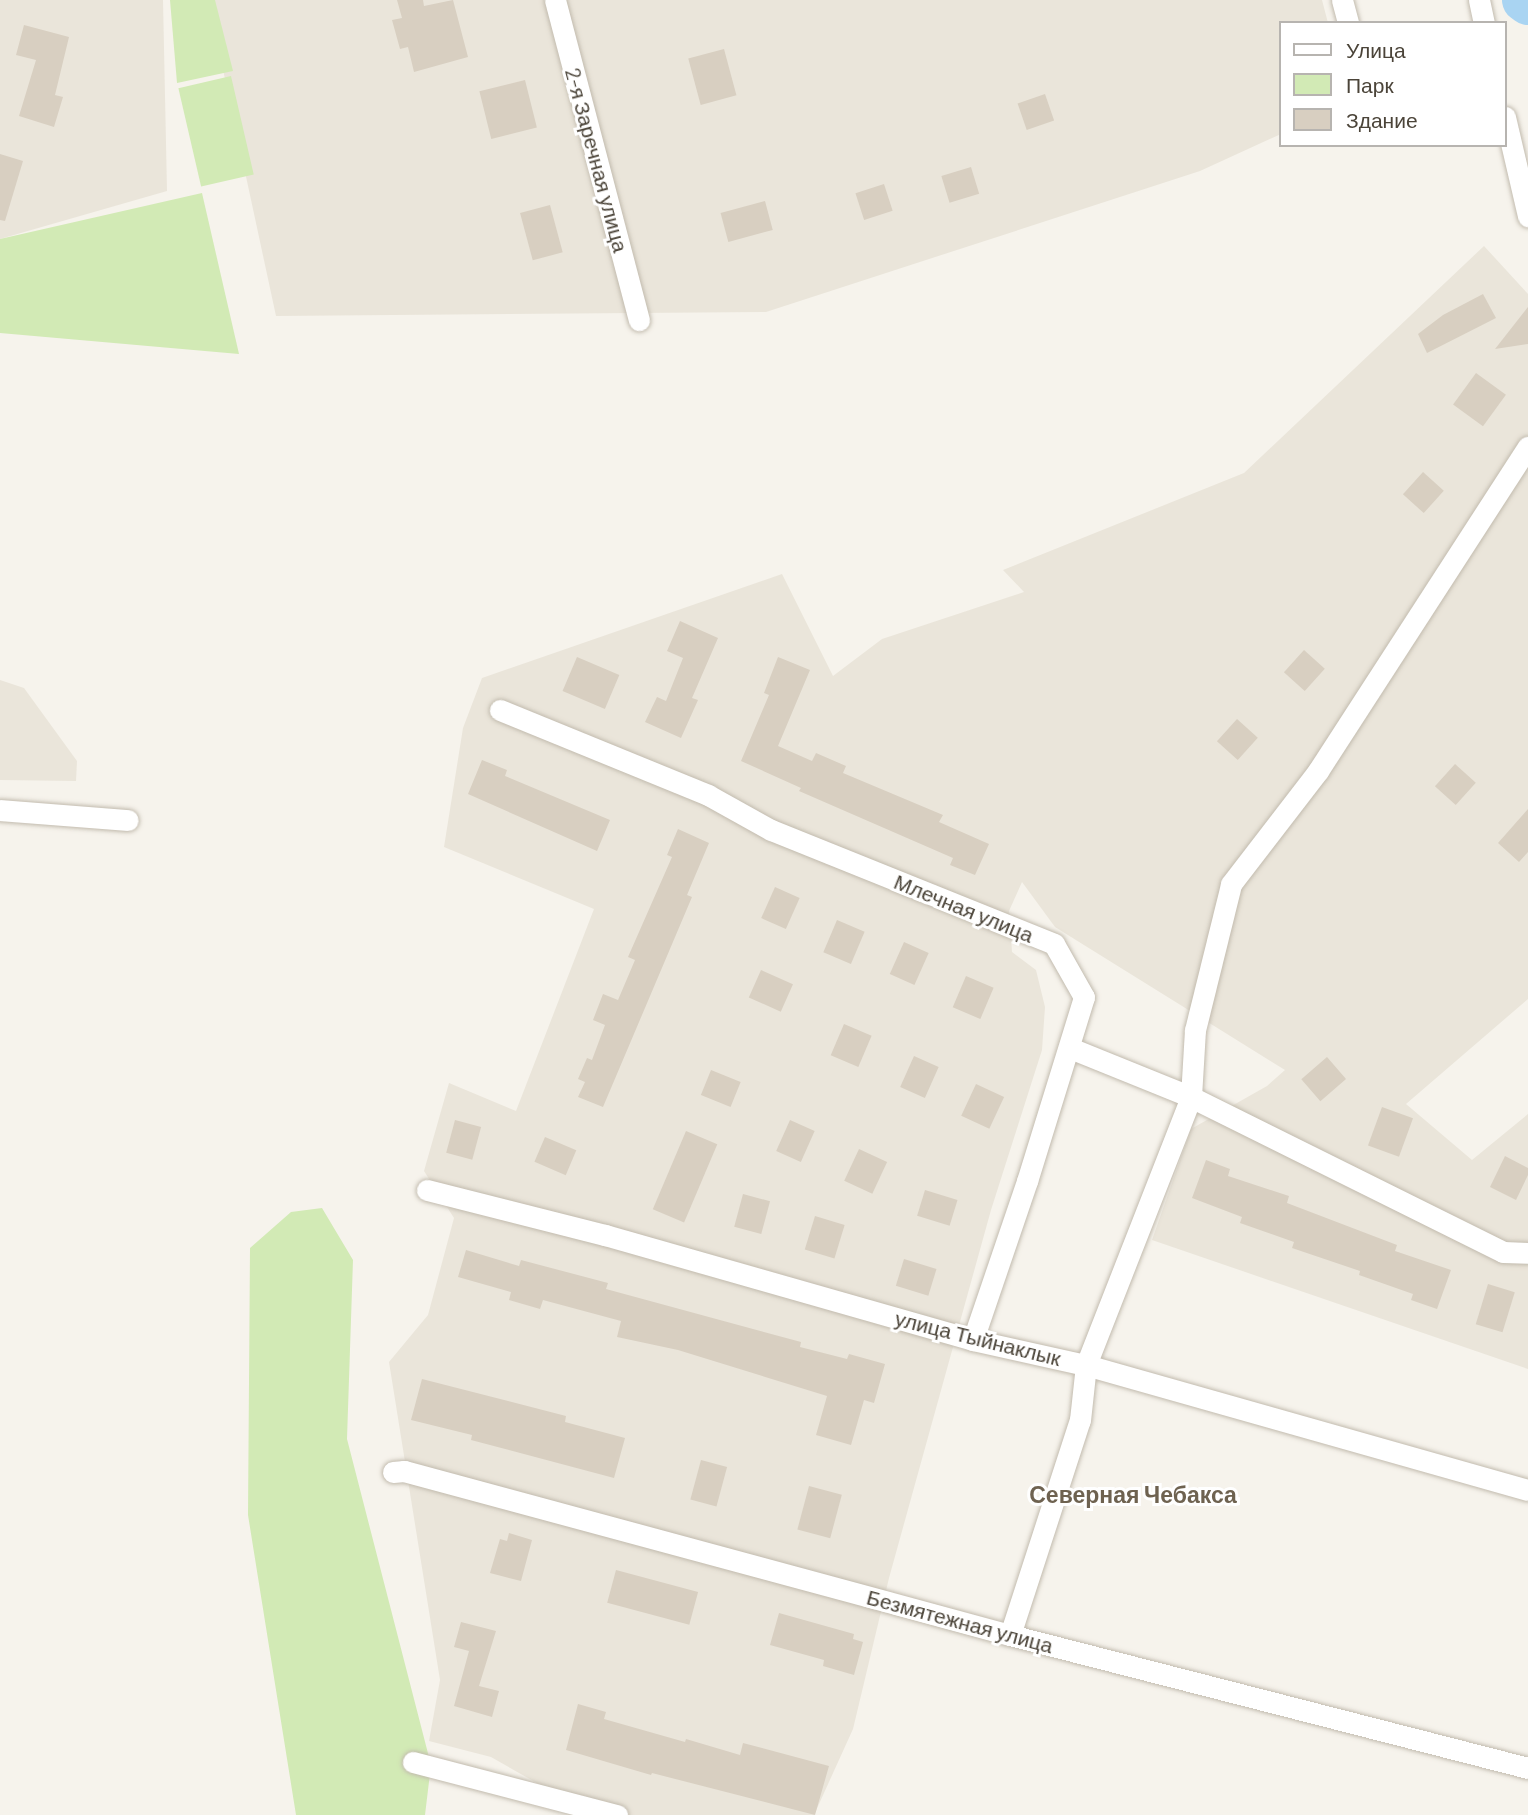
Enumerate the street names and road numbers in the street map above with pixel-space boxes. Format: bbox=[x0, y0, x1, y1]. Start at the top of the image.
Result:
street label: 2-я Заречная улица bbox=[560, 65, 634, 255]
street label: Млечная улица bbox=[891, 869, 1037, 947]
street label: улица Тыйнаклык bbox=[893, 1305, 1063, 1371]
street label: Безмятежная улица bbox=[864, 1584, 1056, 1658]

